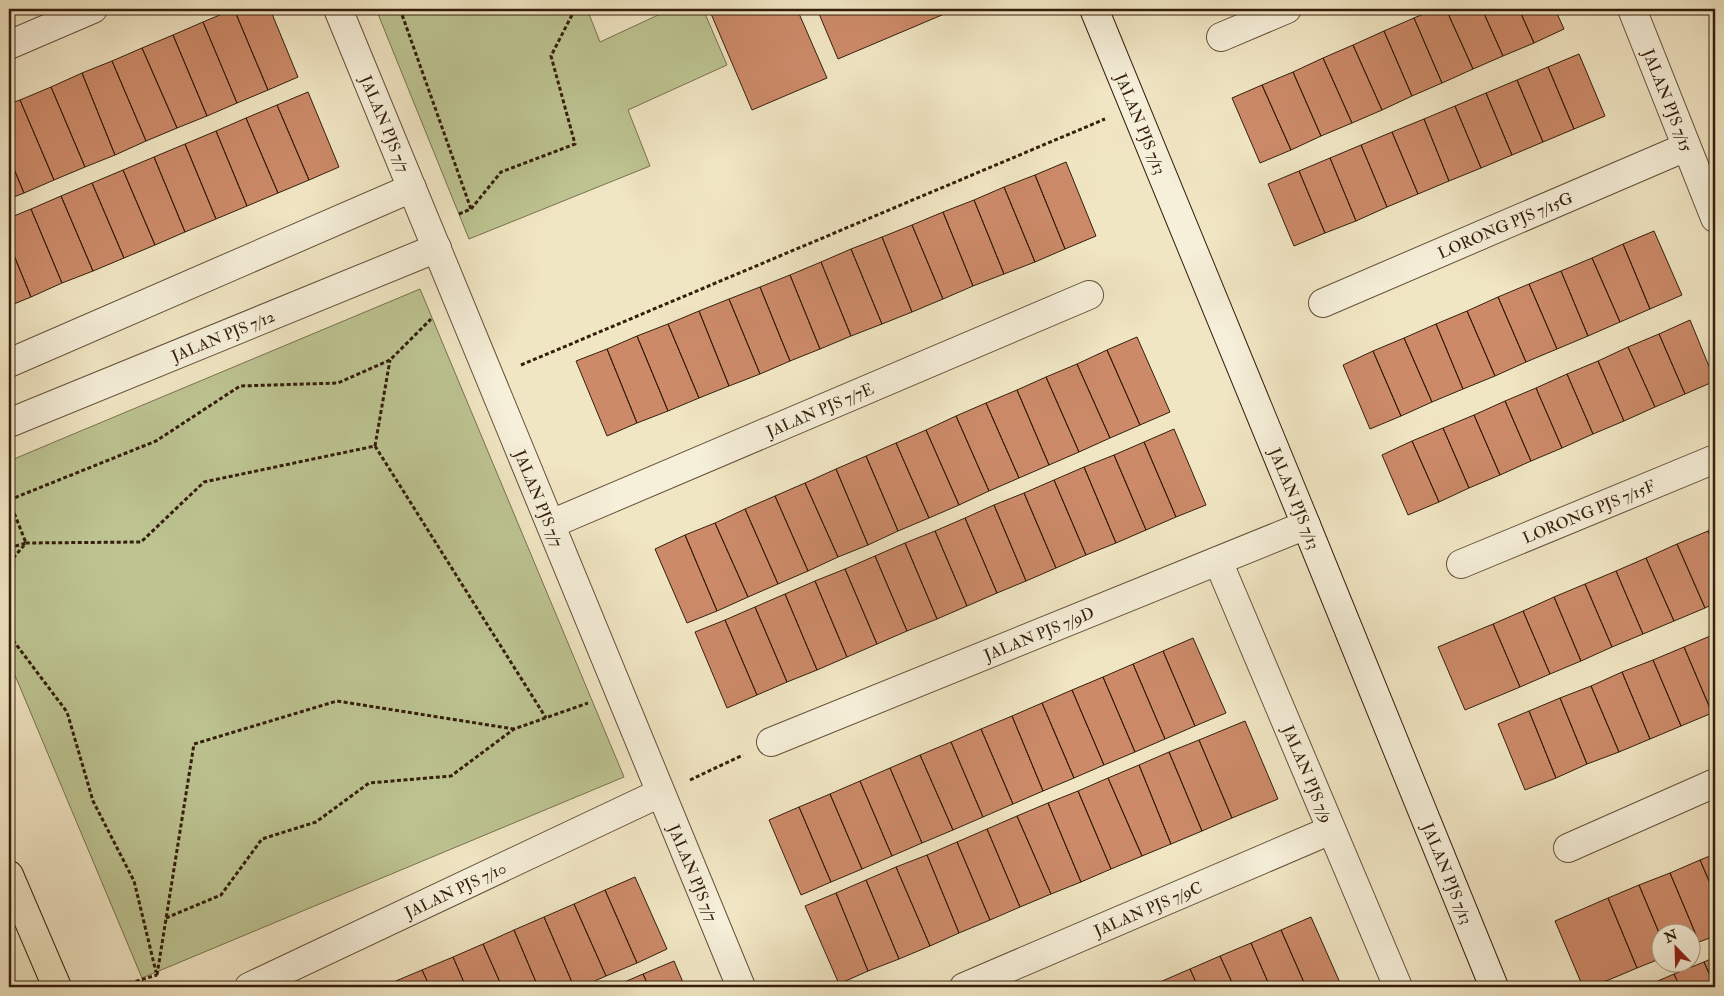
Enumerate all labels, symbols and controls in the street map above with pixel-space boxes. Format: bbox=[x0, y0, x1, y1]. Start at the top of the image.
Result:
street label: JALAN PJS 7/15 bbox=[1637, 45, 1697, 155]
street label: JALAN PJS 7/13 bbox=[1109, 70, 1170, 178]
street label: JALAN PJS 7/7 bbox=[354, 72, 414, 176]
street label: LORONG PJS 7/15G bbox=[1435, 188, 1576, 264]
street label: JALAN PJS 7/12 bbox=[168, 306, 278, 368]
street label: JALAN PJS 7/7E bbox=[762, 379, 877, 444]
street label: JALAN PJS 7/13 bbox=[1263, 444, 1324, 552]
street label: JALAN PJS 7/7 bbox=[508, 446, 567, 551]
street label: LORONG PJS 7/15F bbox=[1520, 476, 1658, 548]
street label: JALAN PJS 7/9D bbox=[980, 603, 1097, 667]
street label: JALAN PJS 7/9 bbox=[1276, 721, 1336, 826]
street label: JALAN PJS 7/13 bbox=[1416, 819, 1476, 927]
street label: JALAN PJS 7/7 bbox=[662, 821, 722, 925]
street label: JALAN PJS 7/10 bbox=[401, 858, 509, 924]
street label: JALAN PJS 7/9C bbox=[1090, 877, 1205, 943]
north arrow bbox=[1652, 924, 1702, 974]
text: N bbox=[1661, 926, 1681, 947]

